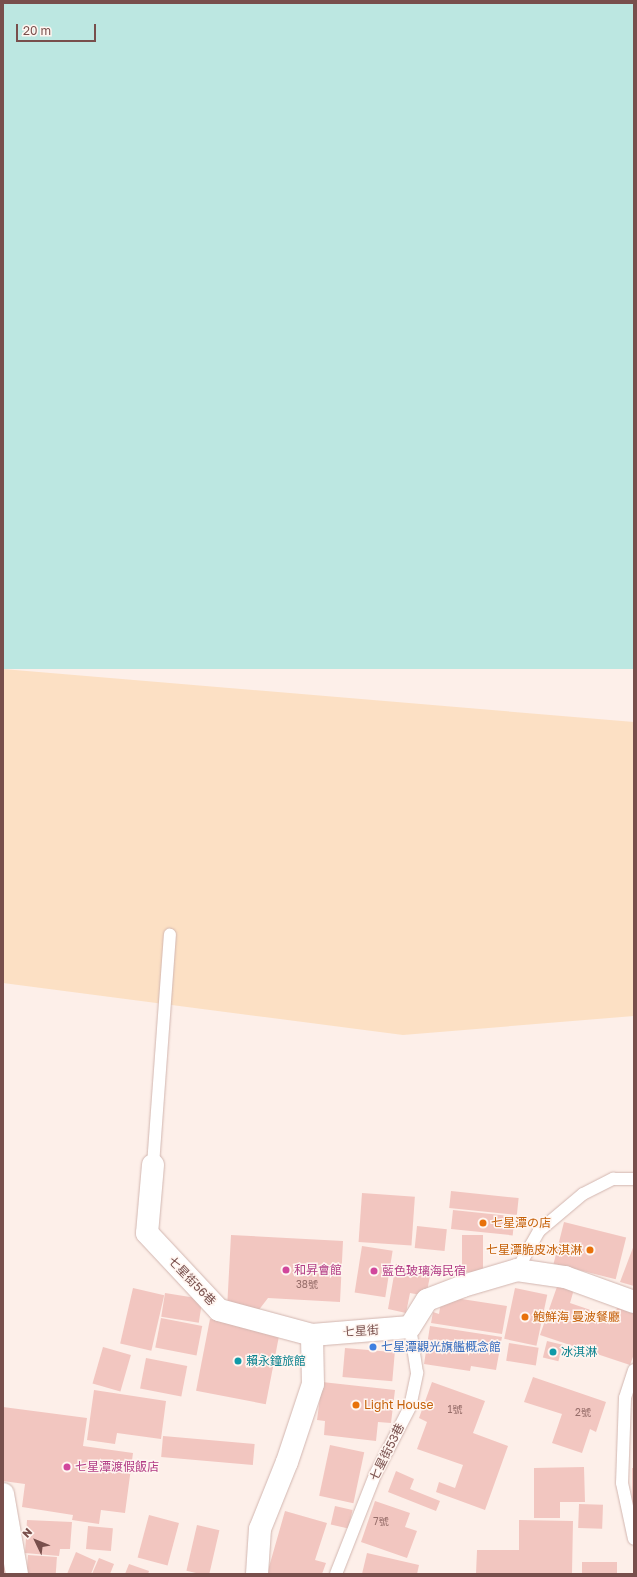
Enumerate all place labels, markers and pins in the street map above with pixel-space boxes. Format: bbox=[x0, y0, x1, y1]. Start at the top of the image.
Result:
place label: 七星潭の店 bbox=[491, 1216, 551, 1230]
marker: 七星潭の店 bbox=[478, 1218, 488, 1228]
place label: 七星潭脆皮冰淇淋 bbox=[486, 1243, 582, 1257]
marker: 七星潭脆皮冰淇淋 bbox=[585, 1245, 595, 1255]
place label: 和昇會館 bbox=[294, 1263, 342, 1277]
place label: 藍色玻璃海民宿 bbox=[382, 1264, 466, 1278]
marker: 和昇會館 bbox=[281, 1265, 291, 1275]
marker: 藍色玻璃海民宿 bbox=[369, 1266, 379, 1276]
place label: 鮑鮮海 曼波餐廳 bbox=[533, 1310, 620, 1324]
marker: 鮑鮮海 曼波餐廳 bbox=[520, 1312, 530, 1322]
place label: 七星潭觀光旗艦概念館 bbox=[381, 1340, 501, 1354]
marker: 七星潭觀光旗艦概念館 bbox=[368, 1342, 378, 1352]
place label: 冰淇淋 bbox=[561, 1345, 597, 1359]
marker: 冰淇淋 bbox=[548, 1347, 558, 1357]
place label: 賴永鐘旅館 bbox=[246, 1354, 306, 1368]
marker: 賴永鐘旅館 bbox=[233, 1356, 243, 1366]
place label: Light House bbox=[364, 1398, 433, 1412]
marker: Light House bbox=[351, 1400, 361, 1410]
place label: 七星潭渡假飯店 bbox=[75, 1460, 159, 1474]
marker: 七星潭渡假飯店 bbox=[62, 1462, 72, 1472]

